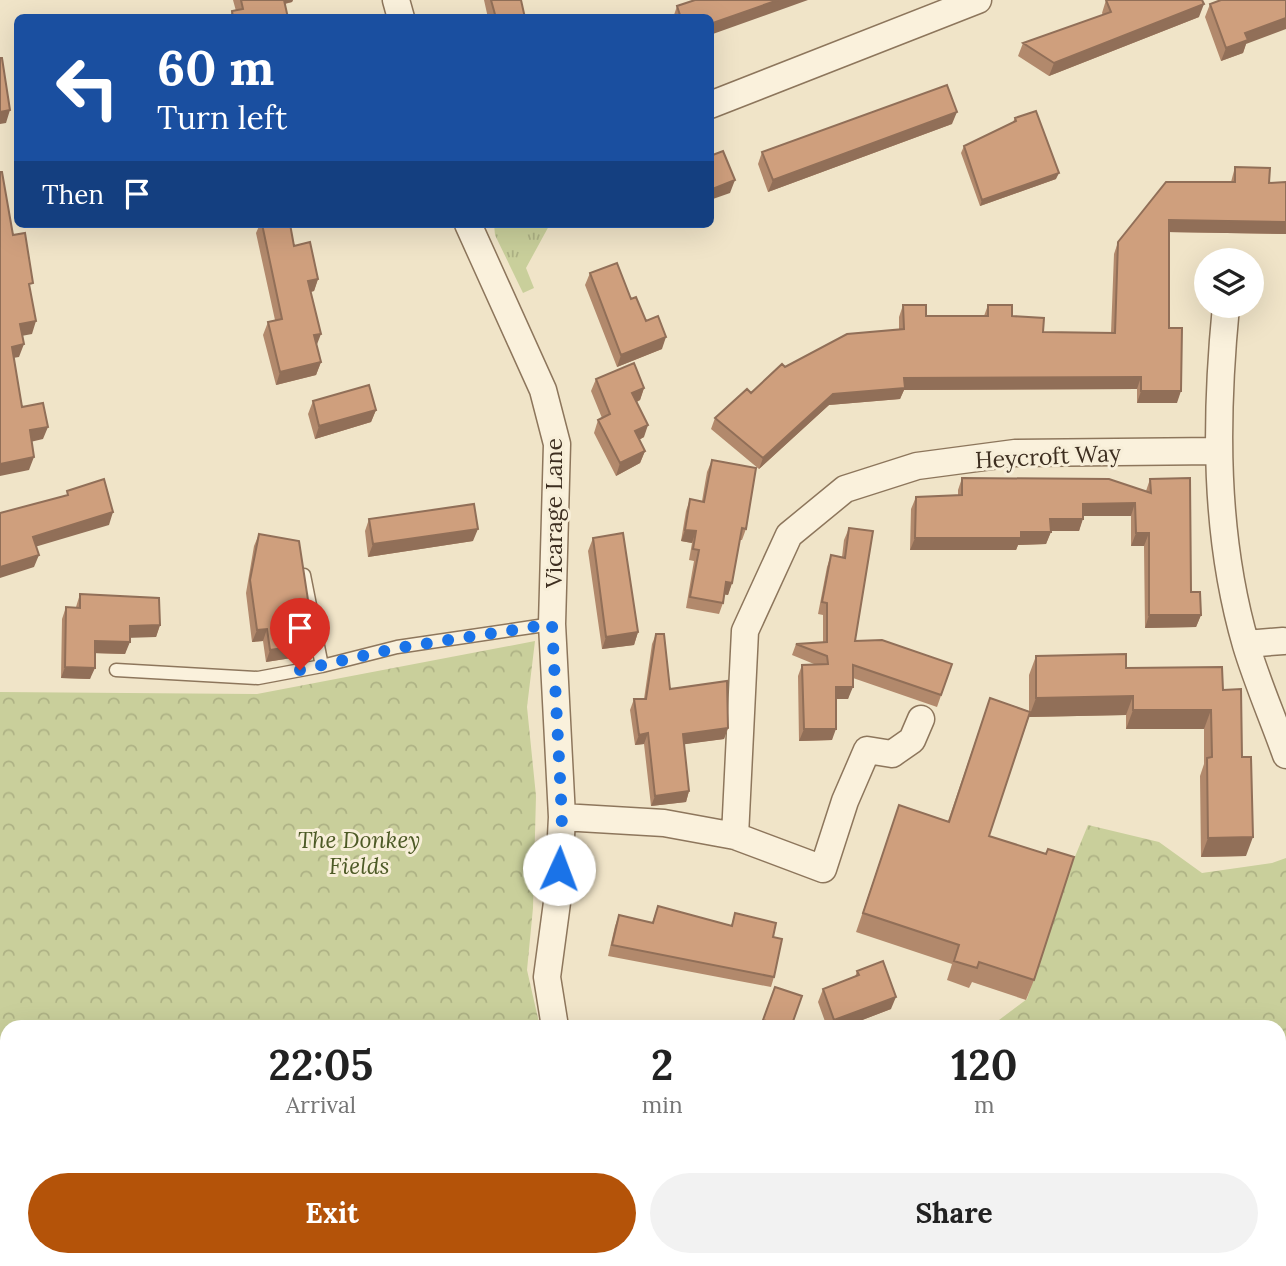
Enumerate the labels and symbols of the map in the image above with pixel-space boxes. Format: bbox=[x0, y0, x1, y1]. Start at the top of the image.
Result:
street label: Vicarage Lane bbox=[539, 438, 568, 589]
street label: Heycroft Way bbox=[974, 438, 1122, 474]
pin bbox=[270, 598, 330, 670]
park label: The Donkey Fields bbox=[298, 825, 420, 880]
position arrow bbox=[522, 832, 596, 906]

